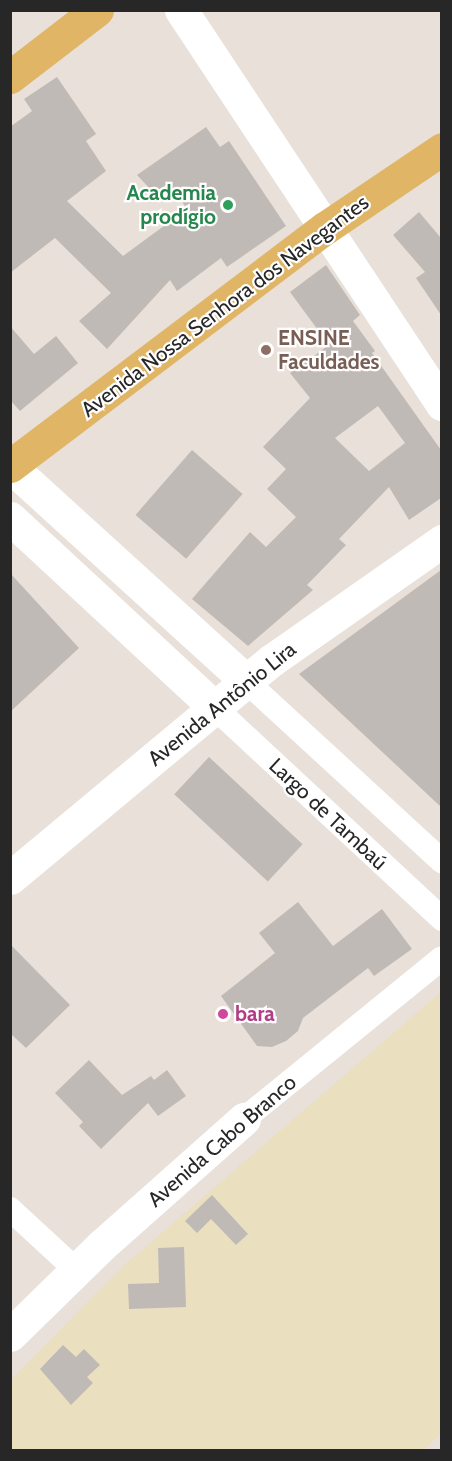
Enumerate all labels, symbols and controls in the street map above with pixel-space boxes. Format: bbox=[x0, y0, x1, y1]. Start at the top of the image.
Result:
place label: Academia prodígio bbox=[127, 180, 216, 230]
street label: Avenida Nossa Senhora dos Navegantes bbox=[76, 190, 374, 422]
marker: Academia prodígio bbox=[221, 198, 235, 212]
place label: ENSINE Faculdades bbox=[278, 325, 379, 375]
marker: ENSINE Faculdades bbox=[259, 343, 273, 357]
street label: Avenida Antônio Lira bbox=[143, 637, 301, 771]
street label: Largo de Tambaú bbox=[264, 753, 392, 875]
place label: bara bbox=[235, 1001, 275, 1027]
marker: bara bbox=[216, 1007, 230, 1021]
street label: Avenida Cabo Branco bbox=[143, 1070, 301, 1212]

